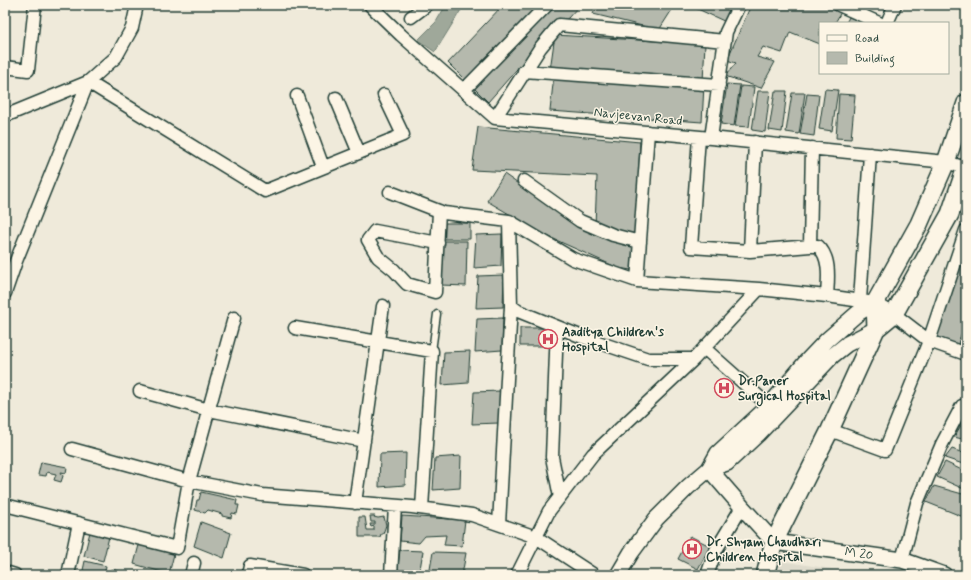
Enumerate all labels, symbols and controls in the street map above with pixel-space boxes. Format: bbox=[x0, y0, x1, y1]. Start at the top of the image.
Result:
legend bbox=[819, 22, 949, 74]
text: Road bbox=[855, 31, 879, 47]
text: Building bbox=[855, 51, 895, 68]
street label: Navjeevan Road bbox=[593, 104, 683, 130]
place label: Aaditya Children's Hospital bbox=[562, 324, 664, 356]
hospital icon: Aaditya Children's Hospital bbox=[537, 328, 559, 350]
place label: Dr.Paner Surgical Hospital bbox=[738, 373, 831, 407]
hospital icon: Dr.Paner Surgical Hospital bbox=[713, 377, 735, 399]
place label: Dr. Shyam Chaudhari Children Hospital bbox=[706, 534, 821, 566]
hospital icon: Dr. Shyam Chaudhari Children Hospital bbox=[681, 538, 703, 560]
street label: M 20 bbox=[844, 544, 874, 564]

